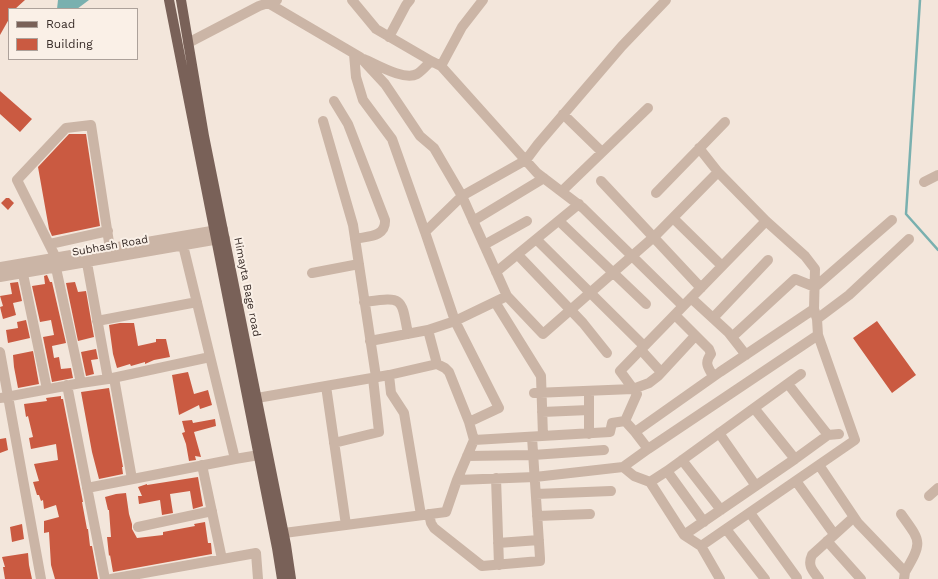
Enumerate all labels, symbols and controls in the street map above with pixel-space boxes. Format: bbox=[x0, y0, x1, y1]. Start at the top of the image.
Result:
legend bbox=[8, 8, 138, 60]
text: Road bbox=[46, 17, 75, 31]
text: Building bbox=[46, 37, 93, 51]
street label: Subhash Road bbox=[71, 233, 149, 259]
street label: Himayta Bage road bbox=[231, 236, 263, 338]

